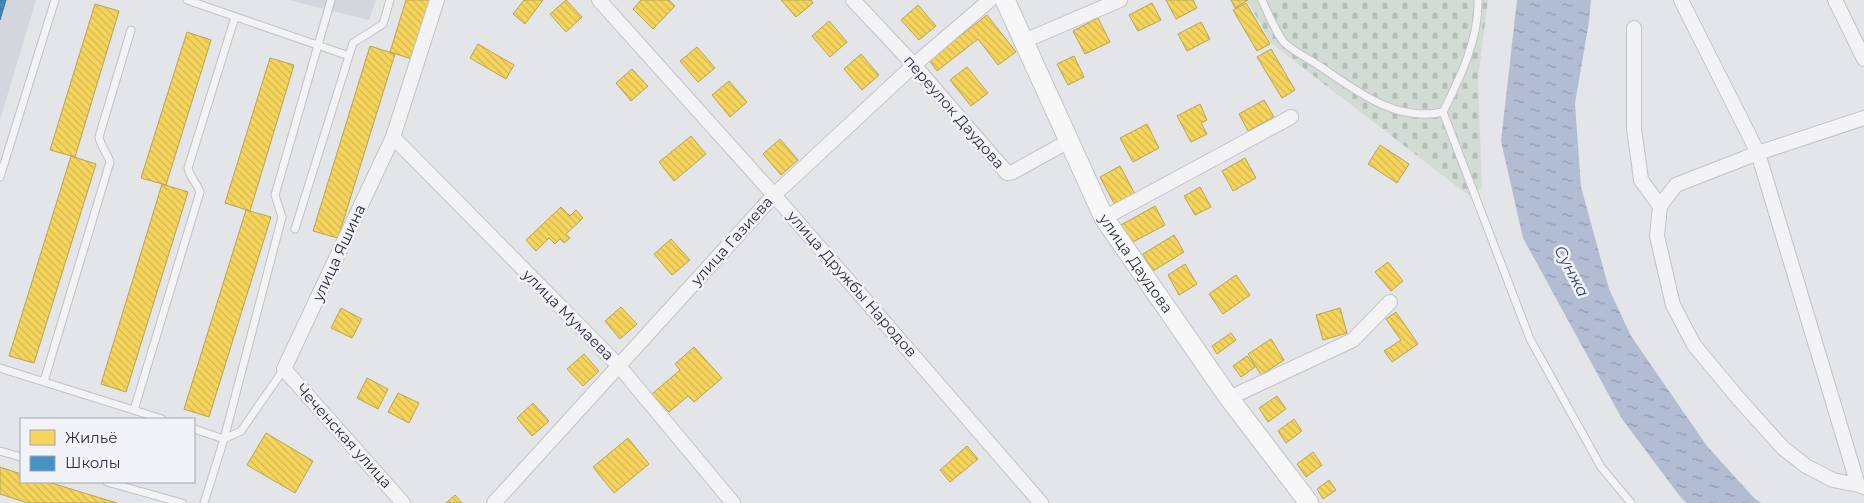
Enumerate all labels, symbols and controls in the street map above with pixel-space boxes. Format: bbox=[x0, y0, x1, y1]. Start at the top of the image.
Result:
street label: переулок Даудова bbox=[900, 51, 1009, 172]
street label: улица Газиева bbox=[686, 192, 777, 290]
street label: улица Яшина bbox=[307, 201, 369, 305]
street label: улица Дружбы Народов bbox=[783, 206, 921, 361]
street label: улица Даудова bbox=[1094, 209, 1177, 317]
water label: Сунжа bbox=[1550, 242, 1593, 300]
street label: улица Мумаева bbox=[518, 264, 618, 364]
street label: Чеченская улица bbox=[292, 380, 396, 492]
legend bbox=[20, 418, 195, 483]
text: Жильё bbox=[65, 428, 118, 447]
text: Школы bbox=[65, 453, 121, 472]

